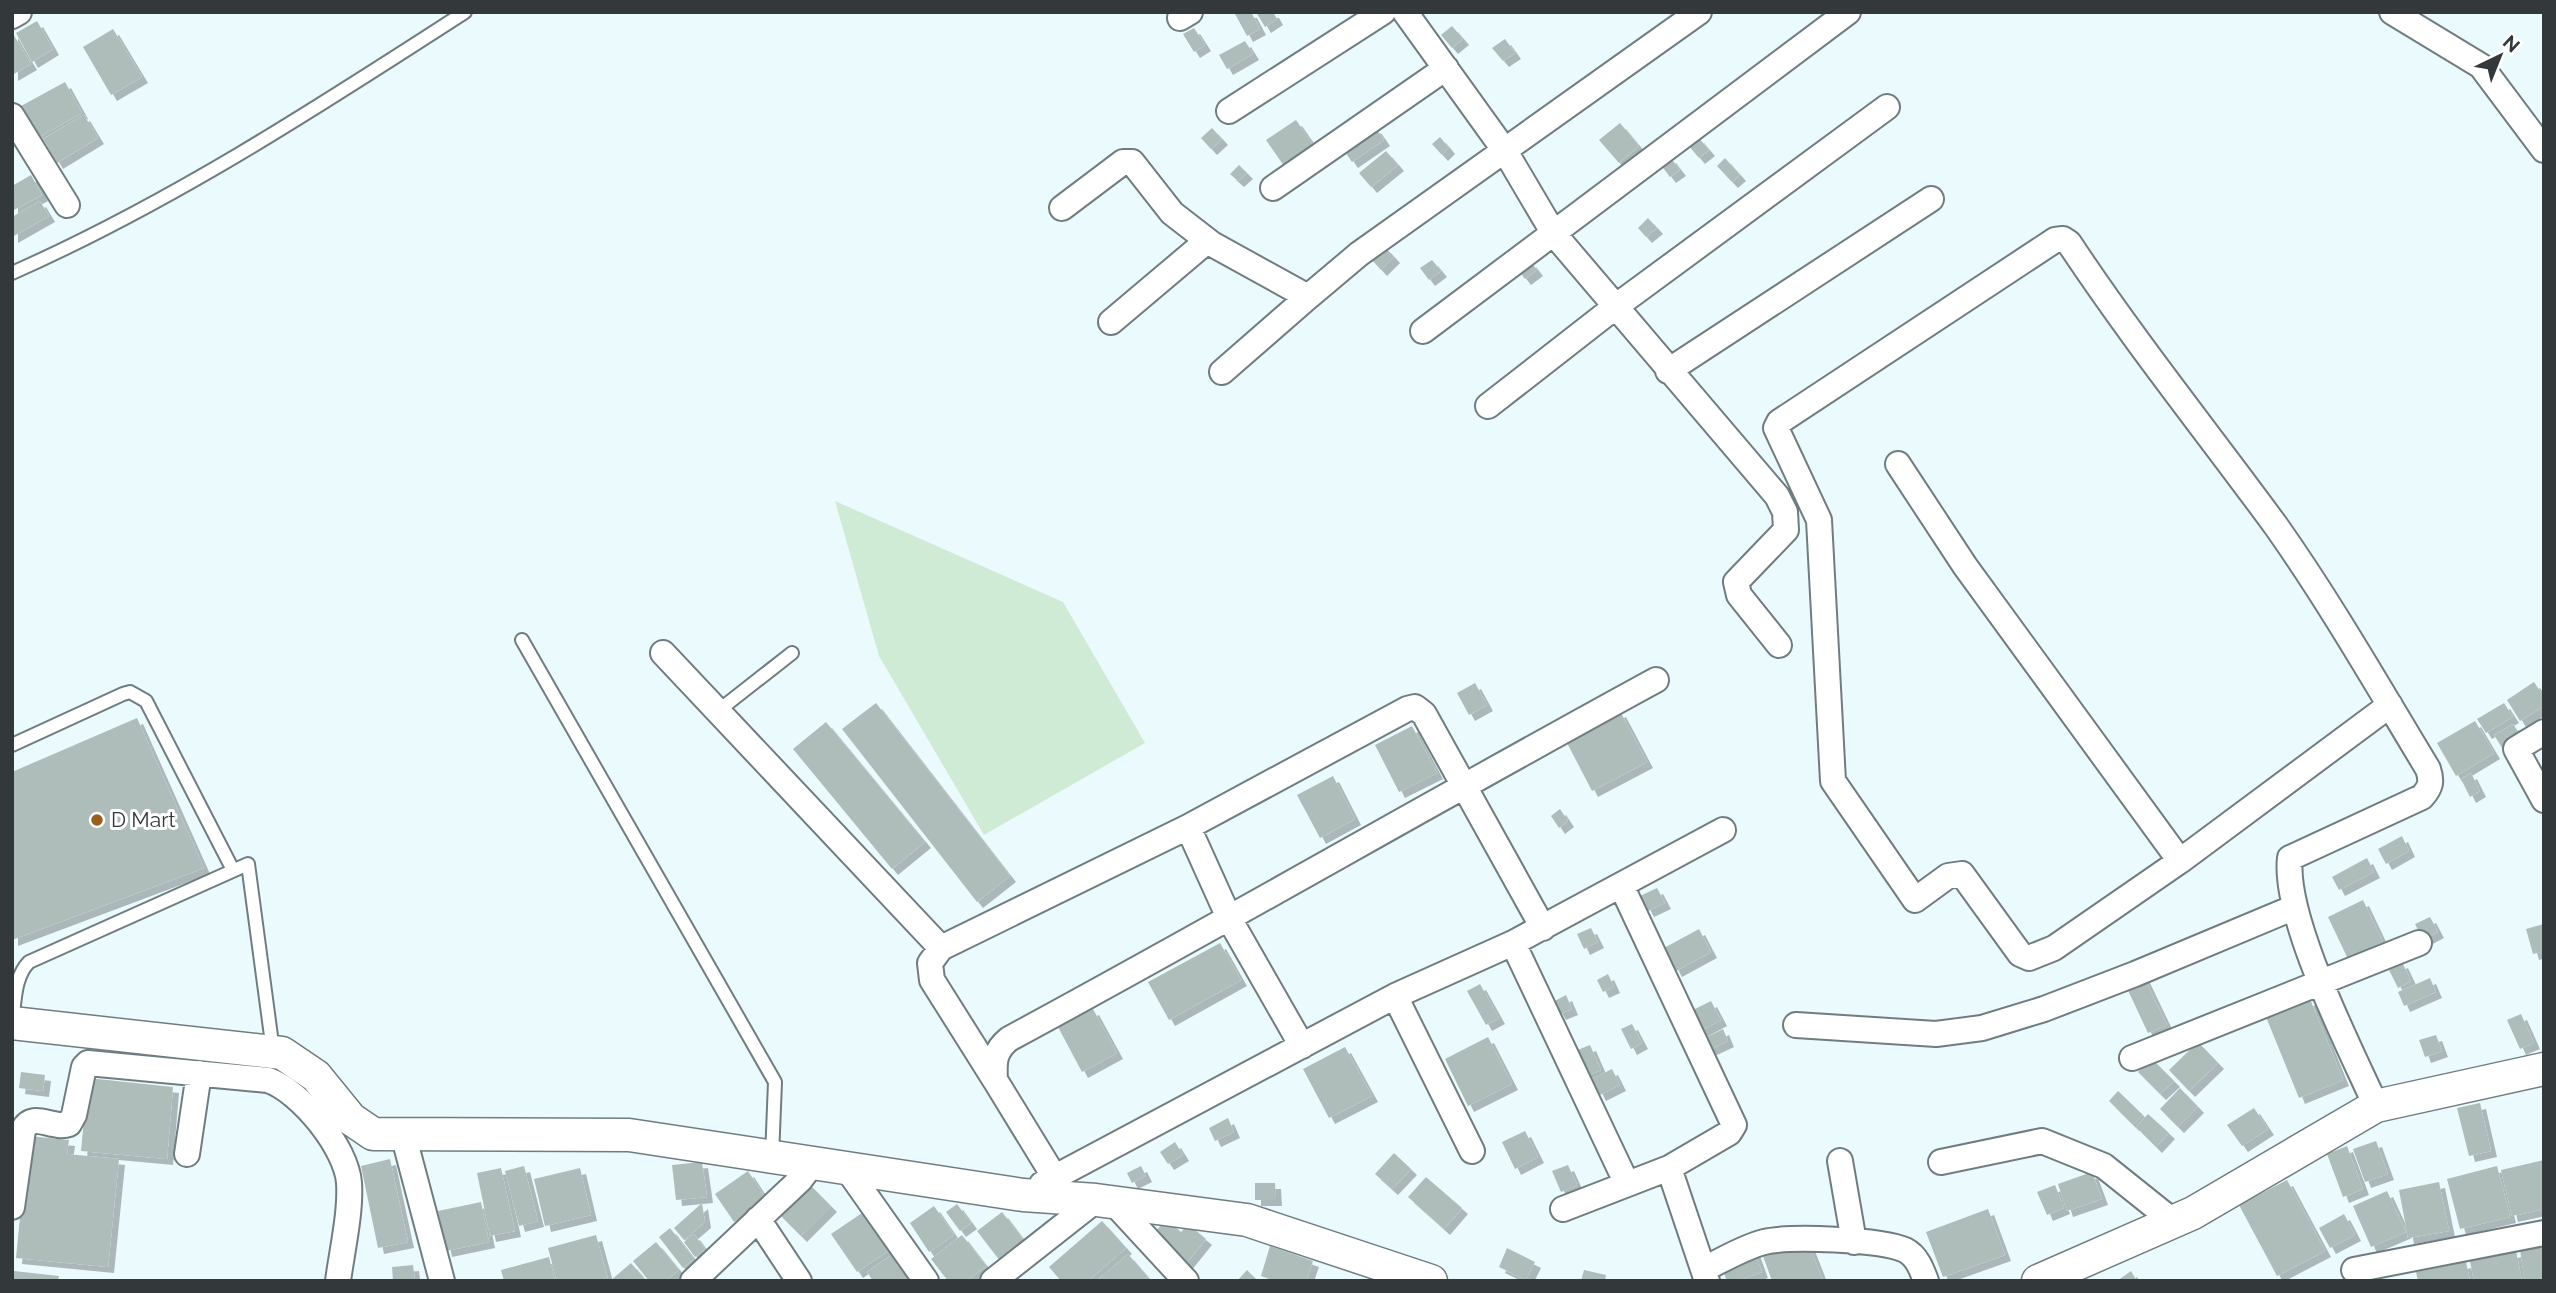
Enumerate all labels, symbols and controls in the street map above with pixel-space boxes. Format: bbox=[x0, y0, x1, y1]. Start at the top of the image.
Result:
north arrow bbox=[2465, 21, 2535, 91]
text: N bbox=[2499, 31, 2524, 57]
place label: D Mart bbox=[111, 807, 176, 832]
marker: D Mart bbox=[89, 812, 105, 828]

